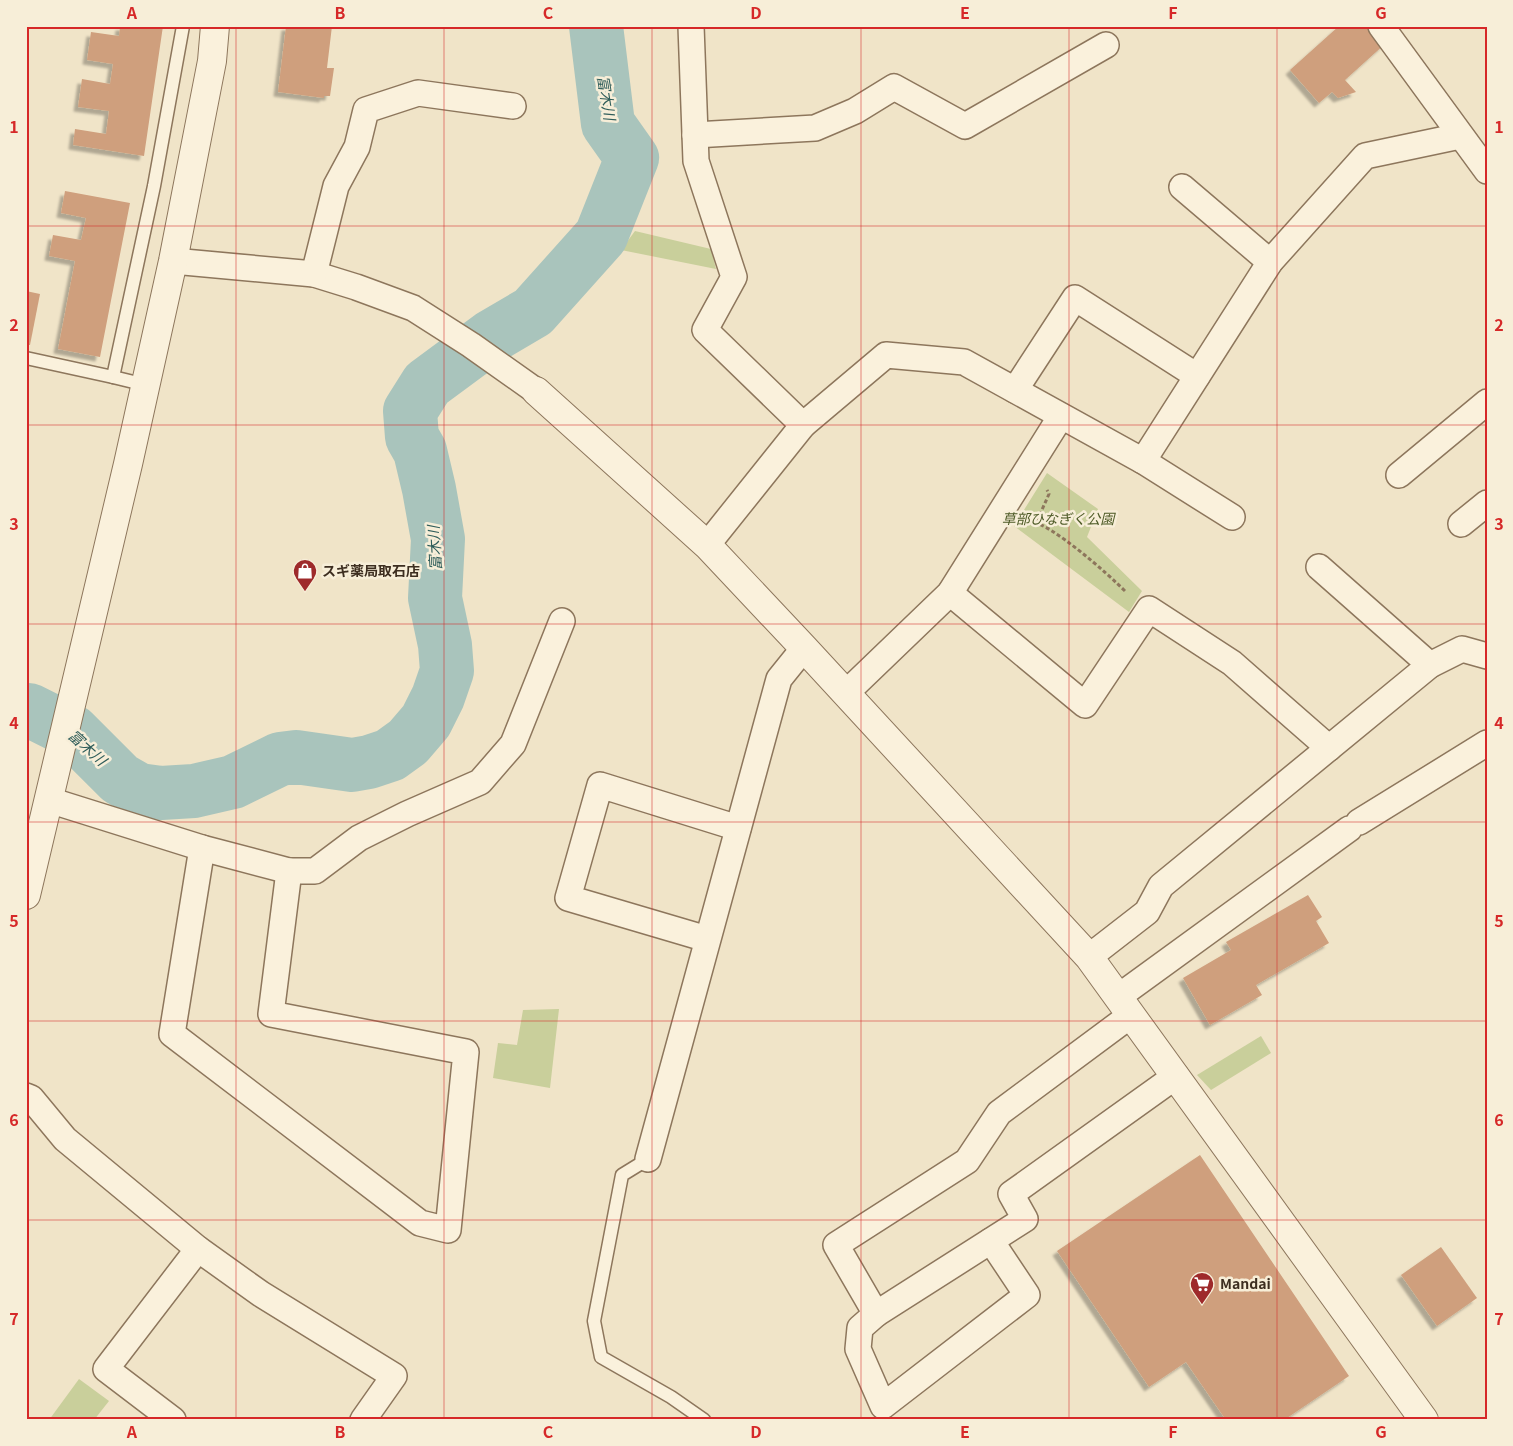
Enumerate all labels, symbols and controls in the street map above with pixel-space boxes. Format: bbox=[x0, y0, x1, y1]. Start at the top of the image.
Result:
text: A bbox=[126, 0, 138, 24]
text: B bbox=[335, 0, 346, 24]
text: C bbox=[543, 0, 554, 24]
text: D bbox=[750, 0, 762, 24]
text: E bbox=[960, 0, 970, 24]
text: F bbox=[1168, 0, 1178, 24]
text: G bbox=[1375, 0, 1387, 24]
water label: 富木川 bbox=[594, 74, 622, 124]
text: 1 bbox=[9, 114, 19, 138]
text: 1 bbox=[1494, 114, 1504, 138]
text: 2 bbox=[9, 312, 19, 336]
text: 2 bbox=[1494, 312, 1504, 336]
park label: 草部ひなぎく公園 bbox=[1002, 508, 1116, 528]
text: 3 bbox=[9, 511, 19, 535]
text: 3 bbox=[1494, 511, 1504, 535]
water label: 富木川 bbox=[422, 523, 445, 571]
shop icon: スギ薬局取石店 bbox=[292, 558, 318, 592]
place label: スギ薬局取石店 bbox=[322, 560, 420, 580]
text: 4 bbox=[9, 710, 19, 734]
text: 4 bbox=[1494, 710, 1504, 734]
water label: 富木川 bbox=[64, 724, 113, 771]
text: 5 bbox=[9, 908, 19, 932]
text: 5 bbox=[1494, 908, 1504, 932]
text: 6 bbox=[9, 1107, 19, 1131]
text: 6 bbox=[1494, 1107, 1504, 1131]
supermarket icon: Mandai bbox=[1189, 1271, 1215, 1305]
place label: Mandai bbox=[1220, 1273, 1271, 1293]
text: 7 bbox=[9, 1306, 19, 1330]
text: 7 bbox=[1494, 1306, 1504, 1330]
text: A bbox=[126, 1419, 138, 1443]
text: B bbox=[335, 1419, 346, 1443]
text: C bbox=[543, 1419, 554, 1443]
text: D bbox=[750, 1419, 762, 1443]
text: E bbox=[960, 1419, 970, 1443]
text: F bbox=[1168, 1419, 1178, 1443]
text: G bbox=[1375, 1419, 1387, 1443]

